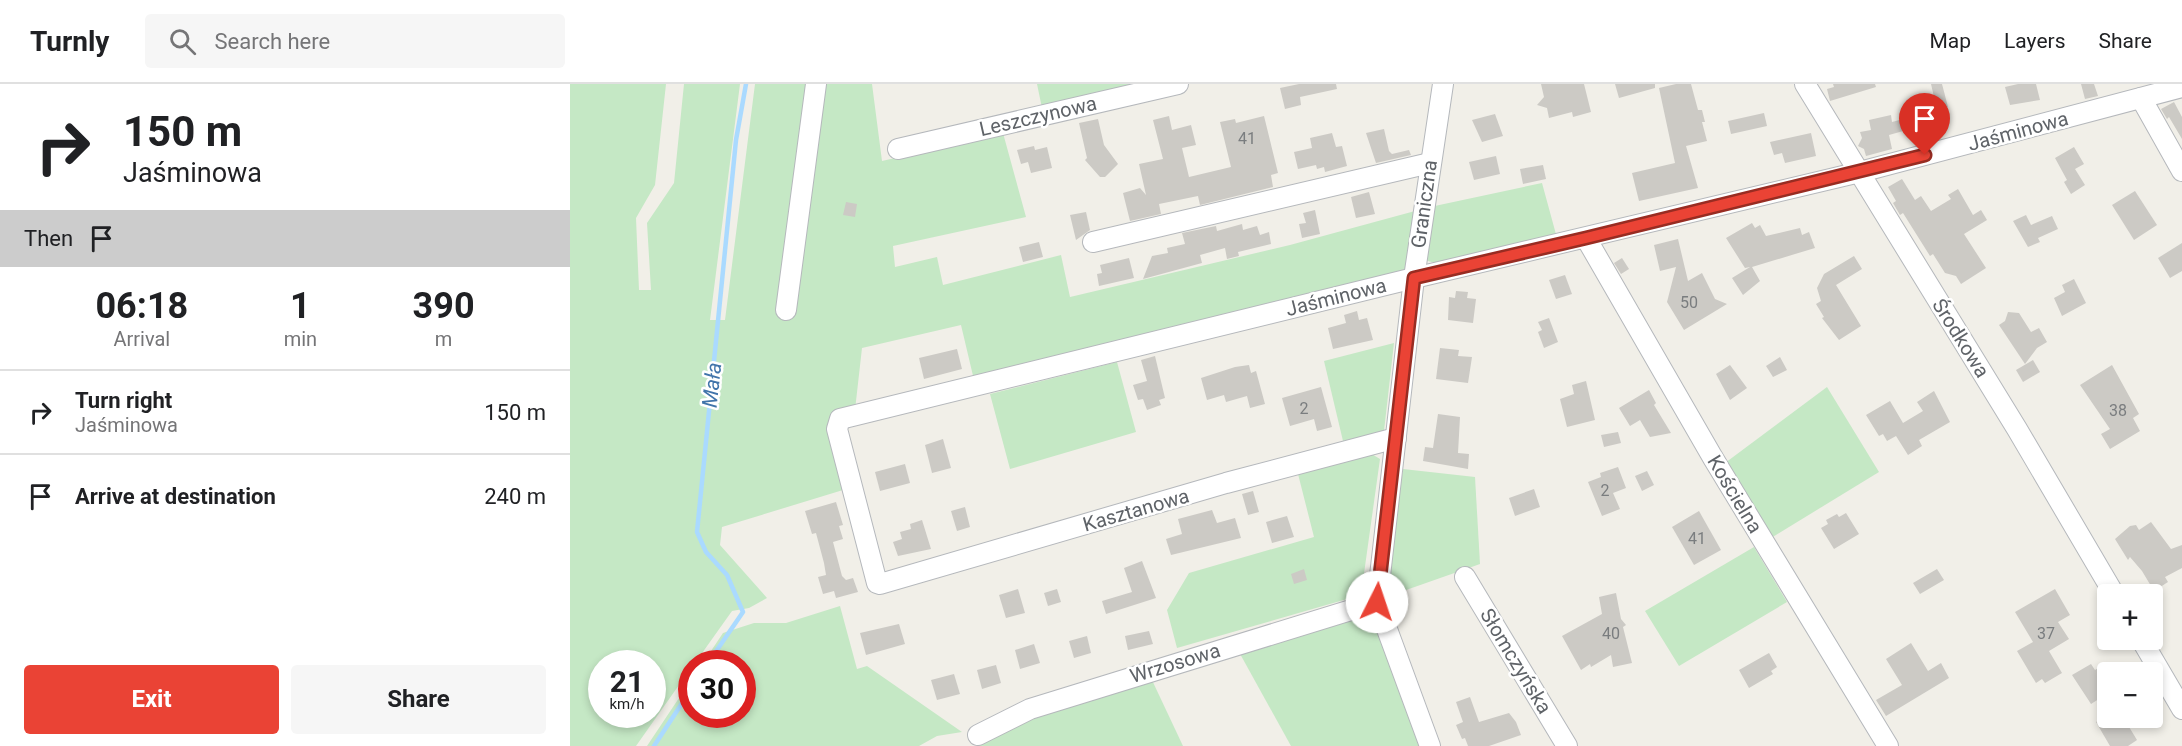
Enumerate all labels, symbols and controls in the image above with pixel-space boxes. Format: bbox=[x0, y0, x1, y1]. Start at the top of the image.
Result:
search box bbox=[145, 14, 565, 68]
text: Turnly bbox=[30, 25, 109, 58]
icon: search bbox=[166, 25, 199, 58]
text: Search here bbox=[214, 29, 330, 54]
text: Map bbox=[1929, 29, 1971, 53]
text: Layers bbox=[2004, 29, 2065, 53]
text: Share bbox=[2098, 29, 2152, 53]
street label: Leszczynowa bbox=[977, 91, 1099, 141]
pin bbox=[1899, 93, 1950, 155]
icon: arrive bbox=[1908, 102, 1941, 135]
street label: Jaśminowa bbox=[1965, 106, 2071, 156]
text: 150 m bbox=[123, 107, 242, 156]
icon: right bbox=[24, 108, 102, 186]
house number: 41 bbox=[1238, 129, 1256, 148]
text: Jaśminowa bbox=[123, 157, 262, 189]
street label: Graniczna bbox=[1406, 158, 1442, 250]
icon: arrive bbox=[85, 222, 118, 255]
text: Then bbox=[24, 226, 73, 251]
street label: Jaśminowa bbox=[1283, 273, 1389, 321]
text: 06:18 bbox=[95, 285, 188, 327]
text: 1 bbox=[290, 285, 311, 327]
text: 390 bbox=[413, 285, 475, 327]
house number: 50 bbox=[1680, 293, 1698, 312]
street label: Środkowa bbox=[1927, 294, 1995, 382]
text: Arrival bbox=[113, 327, 170, 351]
text: min bbox=[284, 327, 317, 351]
text: m bbox=[435, 327, 452, 351]
water label: Mała bbox=[698, 361, 726, 409]
text: Turn right bbox=[75, 388, 172, 413]
icon: right bbox=[24, 396, 57, 429]
house number: 2 bbox=[1300, 399, 1309, 418]
text: 150 m bbox=[484, 400, 546, 425]
house number: 38 bbox=[2109, 401, 2127, 420]
text: Jaśminowa bbox=[75, 413, 178, 437]
street label: Kościelna bbox=[1702, 451, 1768, 537]
icon: arrive bbox=[24, 480, 57, 513]
house number: 2 bbox=[1601, 481, 1610, 500]
street label: Kasztanowa bbox=[1080, 483, 1192, 537]
text: Arrive at destination bbox=[75, 484, 276, 509]
text: 240 m bbox=[484, 484, 546, 509]
house number: 41 bbox=[1688, 529, 1706, 548]
position arrow bbox=[1345, 570, 1409, 634]
map controls bbox=[2097, 584, 2163, 728]
button: + bbox=[2097, 584, 2163, 650]
street label: Słomczyńska bbox=[1475, 604, 1557, 718]
house number: 40 bbox=[1602, 624, 1620, 643]
house number: 37 bbox=[2037, 624, 2055, 643]
street label: Wrzosowa bbox=[1127, 638, 1223, 688]
speed limit sign: 30 bbox=[678, 650, 756, 728]
button: − bbox=[2097, 662, 2163, 728]
text: 21 bbox=[610, 664, 644, 699]
button: Exit bbox=[24, 665, 279, 734]
button: Share bbox=[291, 665, 546, 734]
text: km/h bbox=[609, 695, 645, 713]

